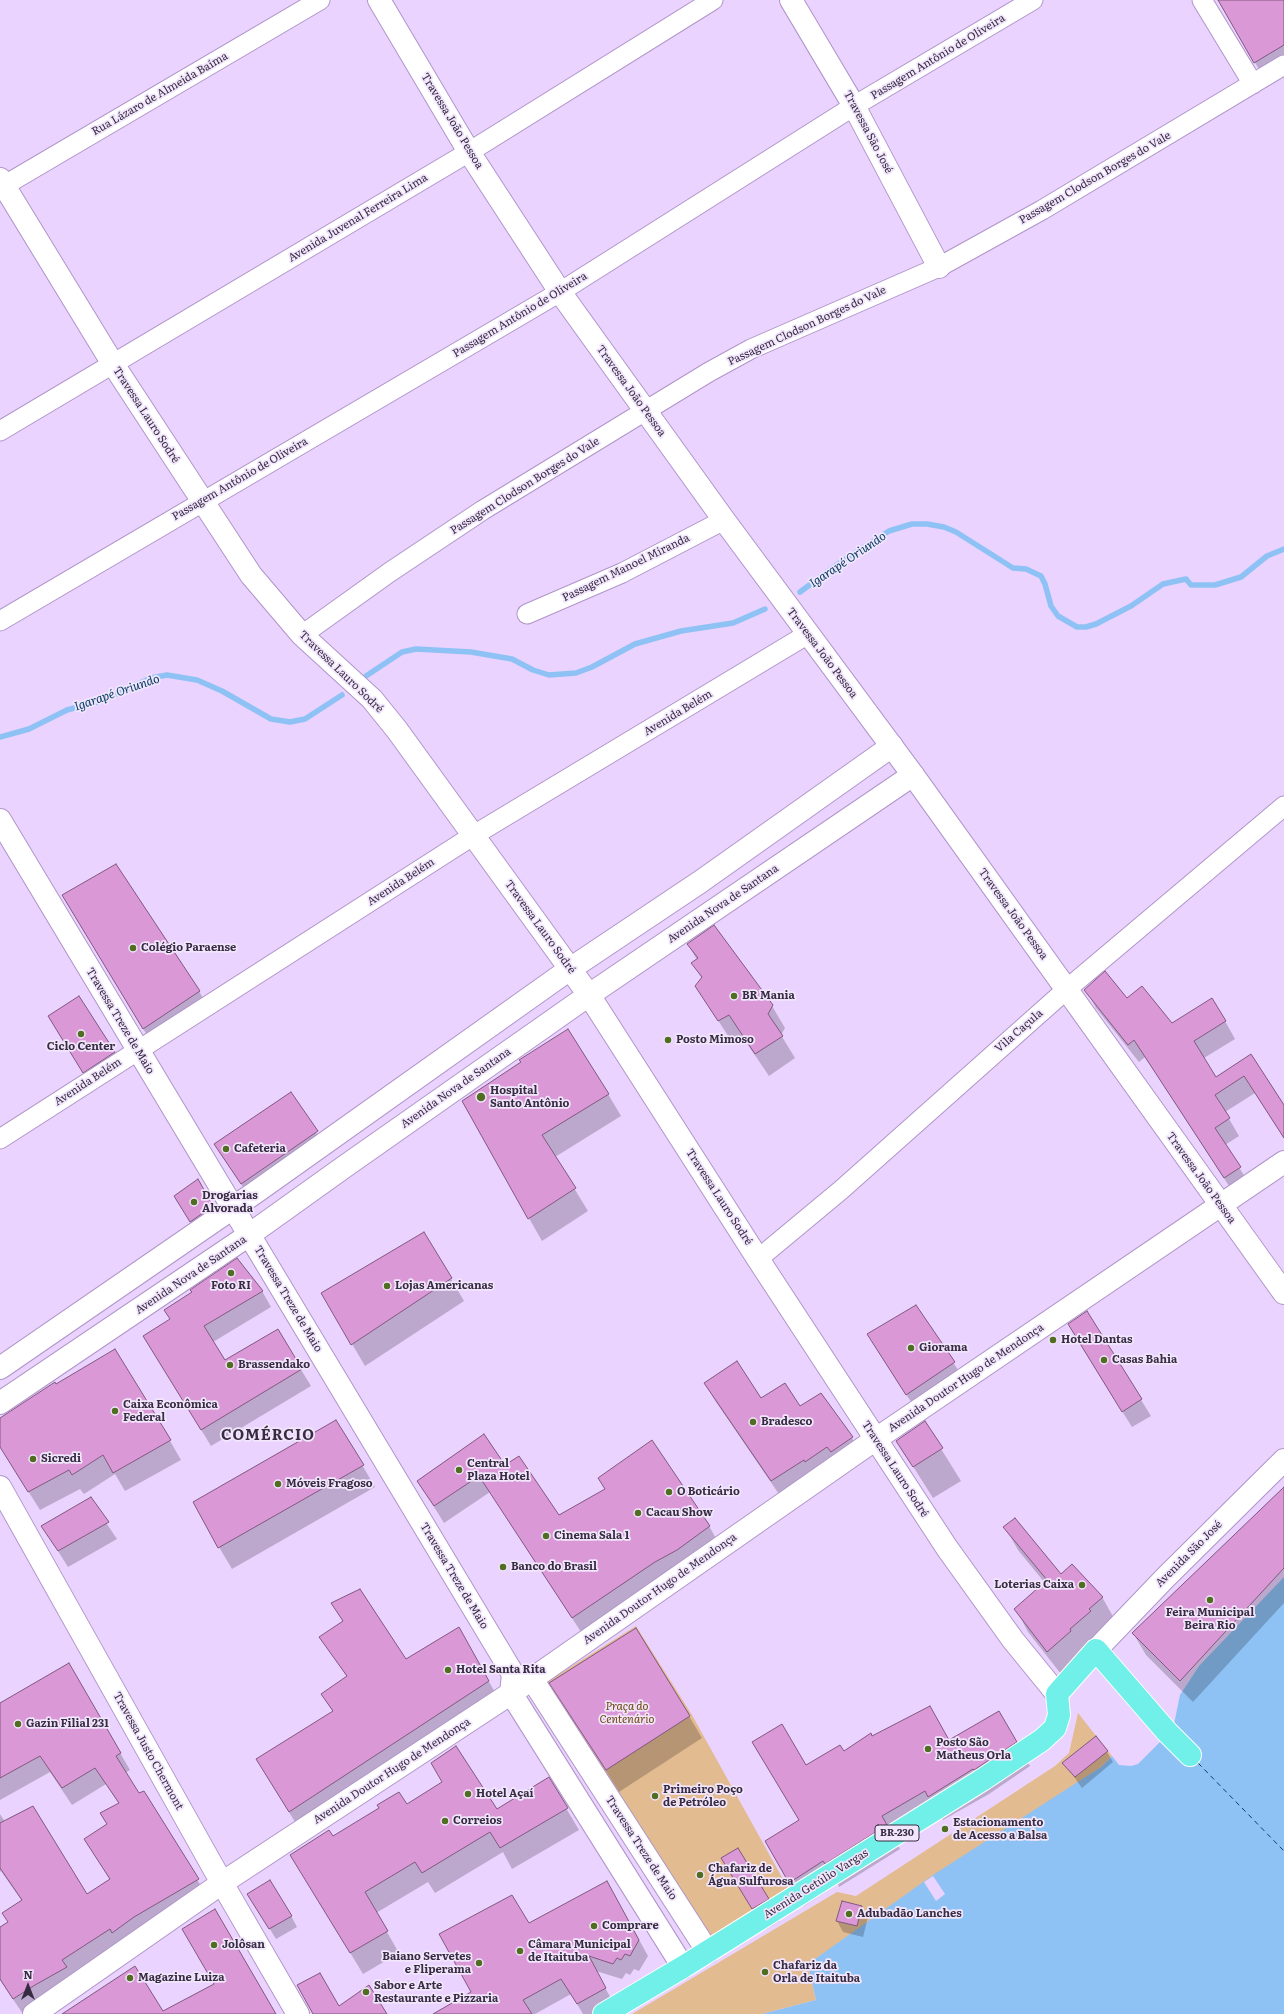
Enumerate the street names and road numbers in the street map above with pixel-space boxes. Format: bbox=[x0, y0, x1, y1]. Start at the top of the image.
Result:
street label: Passagem Antônio de Oliveira bbox=[868, 12, 1008, 102]
street label: Rua Lázaro de Almeida Baíma bbox=[90, 50, 230, 138]
street label: Travessa João Pessoa bbox=[418, 71, 486, 171]
street label: Travessa São José bbox=[841, 88, 895, 176]
street label: Passagem Clodson Borges do Vale bbox=[1017, 129, 1173, 227]
street label: Avenida Juvenal Ferreira Lima bbox=[286, 171, 430, 265]
street label: Passagem Antônio de Oliveira bbox=[450, 270, 590, 360]
street label: Passagem Clodson Borges do Vale bbox=[726, 283, 888, 369]
street label: Travessa João Pessoa bbox=[593, 343, 669, 439]
street label: Travessa Lauro Sodré bbox=[110, 364, 182, 466]
street label: Passagem Antônio de Oliveira bbox=[170, 435, 310, 523]
street label: Passagem Clodson Borges do Vale bbox=[448, 435, 602, 537]
street label: Passagem Manoel Miranda bbox=[560, 531, 692, 605]
street label: Travessa João Pessoa bbox=[784, 605, 860, 701]
street label: Travessa Lauro Sodré bbox=[296, 628, 386, 716]
street label: Avenida Belém bbox=[641, 687, 715, 739]
street label: Avenida Belém bbox=[365, 855, 437, 909]
street label: Avenida Nova de Santana bbox=[665, 862, 781, 946]
street label: Travessa João Pessoa bbox=[975, 866, 1051, 962]
street label: Travessa Lauro Sodré bbox=[502, 878, 578, 976]
street label: Travessa Treze de Maio bbox=[83, 965, 157, 1077]
street label: Vila Caçula bbox=[992, 1007, 1046, 1055]
street label: Avenida Nova de Santana bbox=[398, 1045, 514, 1131]
street label: Avenida Belém bbox=[52, 1055, 124, 1109]
street label: Travessa João Pessoa bbox=[1163, 1130, 1239, 1226]
street label: Travessa Lauro Sodré bbox=[683, 1146, 755, 1248]
street label: Avenida Nova de Santana bbox=[133, 1233, 249, 1317]
street label: Travessa Treze de Maio bbox=[251, 1243, 325, 1355]
street label: Avenida Doutor Hugo de Mendonça bbox=[886, 1321, 1046, 1435]
street label: Travessa Lauro Sodré bbox=[859, 1418, 931, 1520]
street label: Avenida São José bbox=[1153, 1518, 1225, 1590]
street label: Travessa Treze de Maio bbox=[417, 1520, 491, 1632]
street label: Avenida Doutor Hugo de Mendonça bbox=[581, 1531, 739, 1647]
street label: Travessa Justo Chermont bbox=[110, 1690, 186, 1812]
street label: Avenida Doutor Hugo de Mendonça bbox=[311, 1715, 473, 1827]
street label: Travessa Treze de Maio bbox=[602, 1793, 680, 1903]
road number: BR-230 bbox=[875, 1825, 919, 1841]
street label: Avenida Getúlio Vargas bbox=[761, 1846, 871, 1922]

